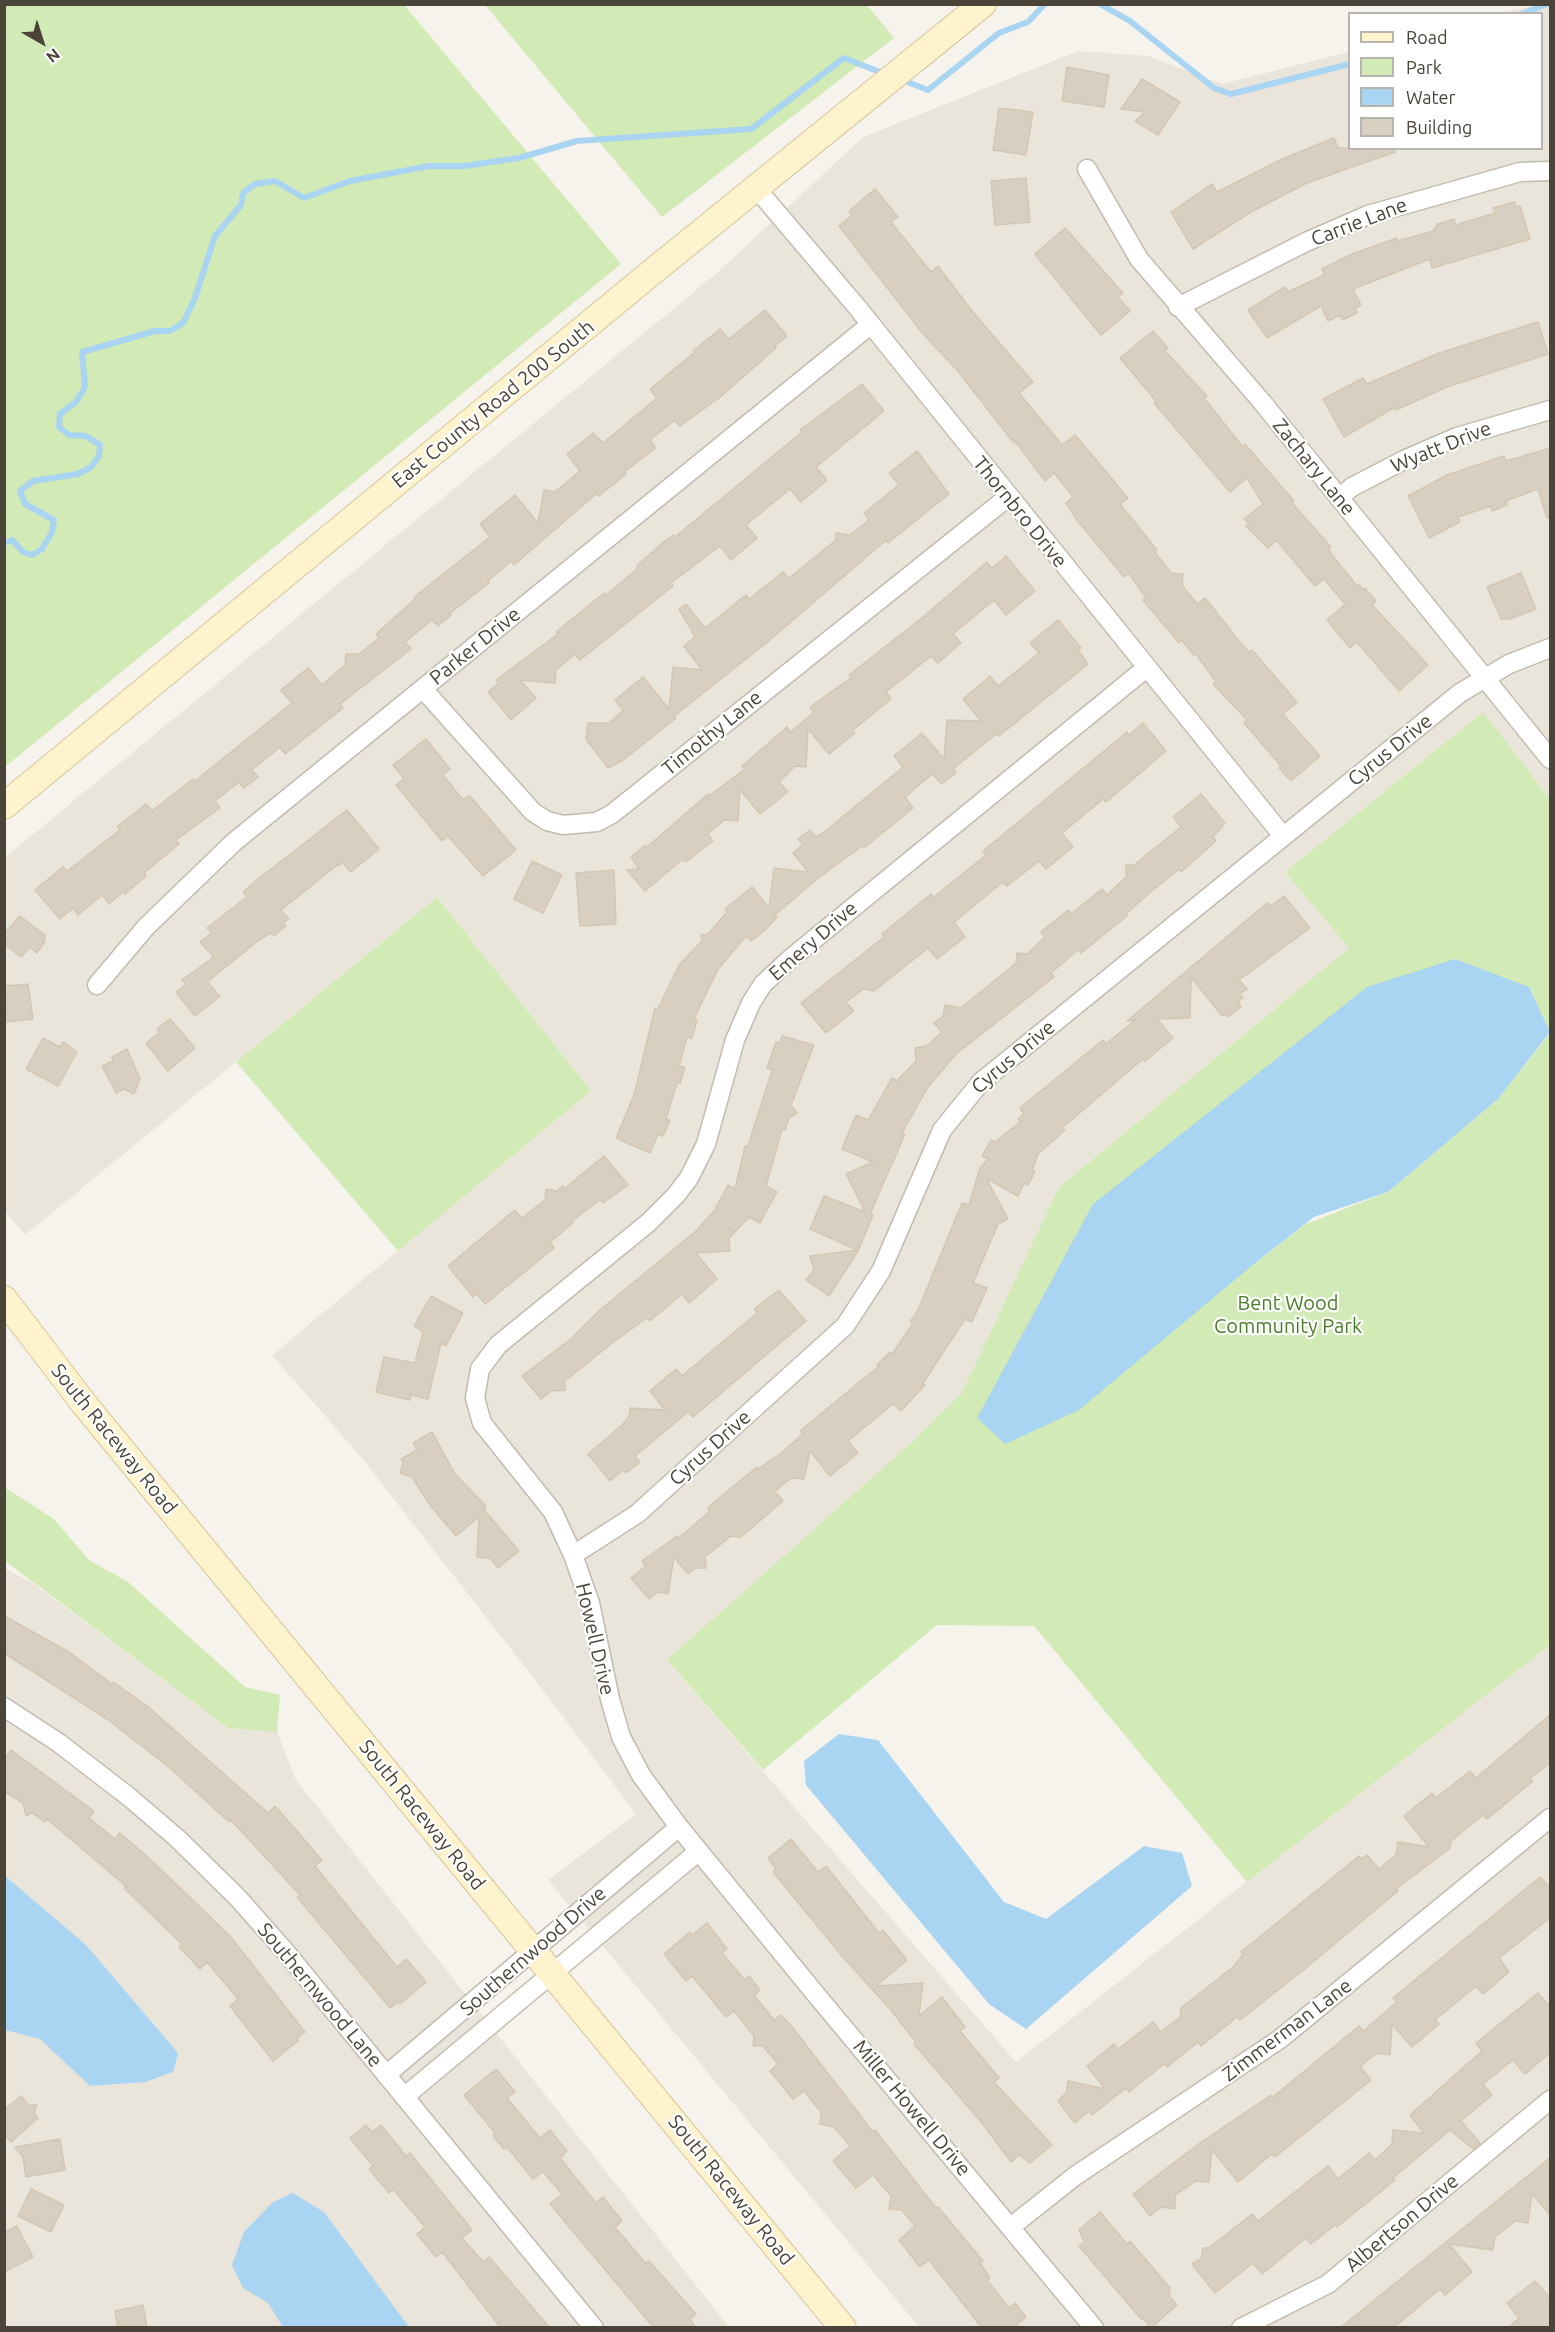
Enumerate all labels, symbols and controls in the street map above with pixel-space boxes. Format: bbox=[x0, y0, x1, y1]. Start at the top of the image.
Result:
north arrow bbox=[12, 12, 72, 72]
legend bbox=[1348, 12, 1543, 150]
text: Road bbox=[1406, 27, 1448, 47]
text: N bbox=[43, 45, 64, 67]
text: Park bbox=[1406, 57, 1442, 77]
text: Water bbox=[1406, 87, 1455, 107]
text: Building bbox=[1406, 117, 1472, 137]
street label: Carrie Lane bbox=[1307, 193, 1411, 251]
street label: East County Road 200 South bbox=[387, 315, 599, 493]
street label: Zachary Lane bbox=[1268, 414, 1360, 520]
street label: Wyatt Drive bbox=[1387, 416, 1495, 478]
street label: Thornbro Drive bbox=[968, 452, 1072, 572]
street label: Parker Drive bbox=[425, 602, 525, 690]
street label: Timothy Lane bbox=[657, 685, 767, 781]
street label: Cyrus Drive bbox=[1343, 709, 1437, 791]
street label: Emery Drive bbox=[764, 896, 862, 986]
street label: Cyrus Drive bbox=[966, 1015, 1060, 1099]
park label: Bent Wood Community Park bbox=[1214, 1291, 1362, 1338]
street label: South Raceway Road bbox=[46, 1359, 182, 1519]
street label: Cyrus Drive bbox=[664, 1405, 756, 1491]
street label: Howell Drive bbox=[570, 1581, 620, 1697]
street label: South Raceway Road bbox=[354, 1735, 490, 1895]
street label: Southernwood Drive bbox=[455, 1881, 611, 2021]
street label: Southernwood Lane bbox=[253, 1918, 387, 2072]
street label: Zimmerman Lane bbox=[1217, 1973, 1357, 2087]
street label: Miller Howell Drive bbox=[848, 2035, 976, 2181]
street label: South Raceway Road bbox=[663, 2110, 799, 2270]
street label: Albertson Drive bbox=[1341, 2169, 1463, 2277]

